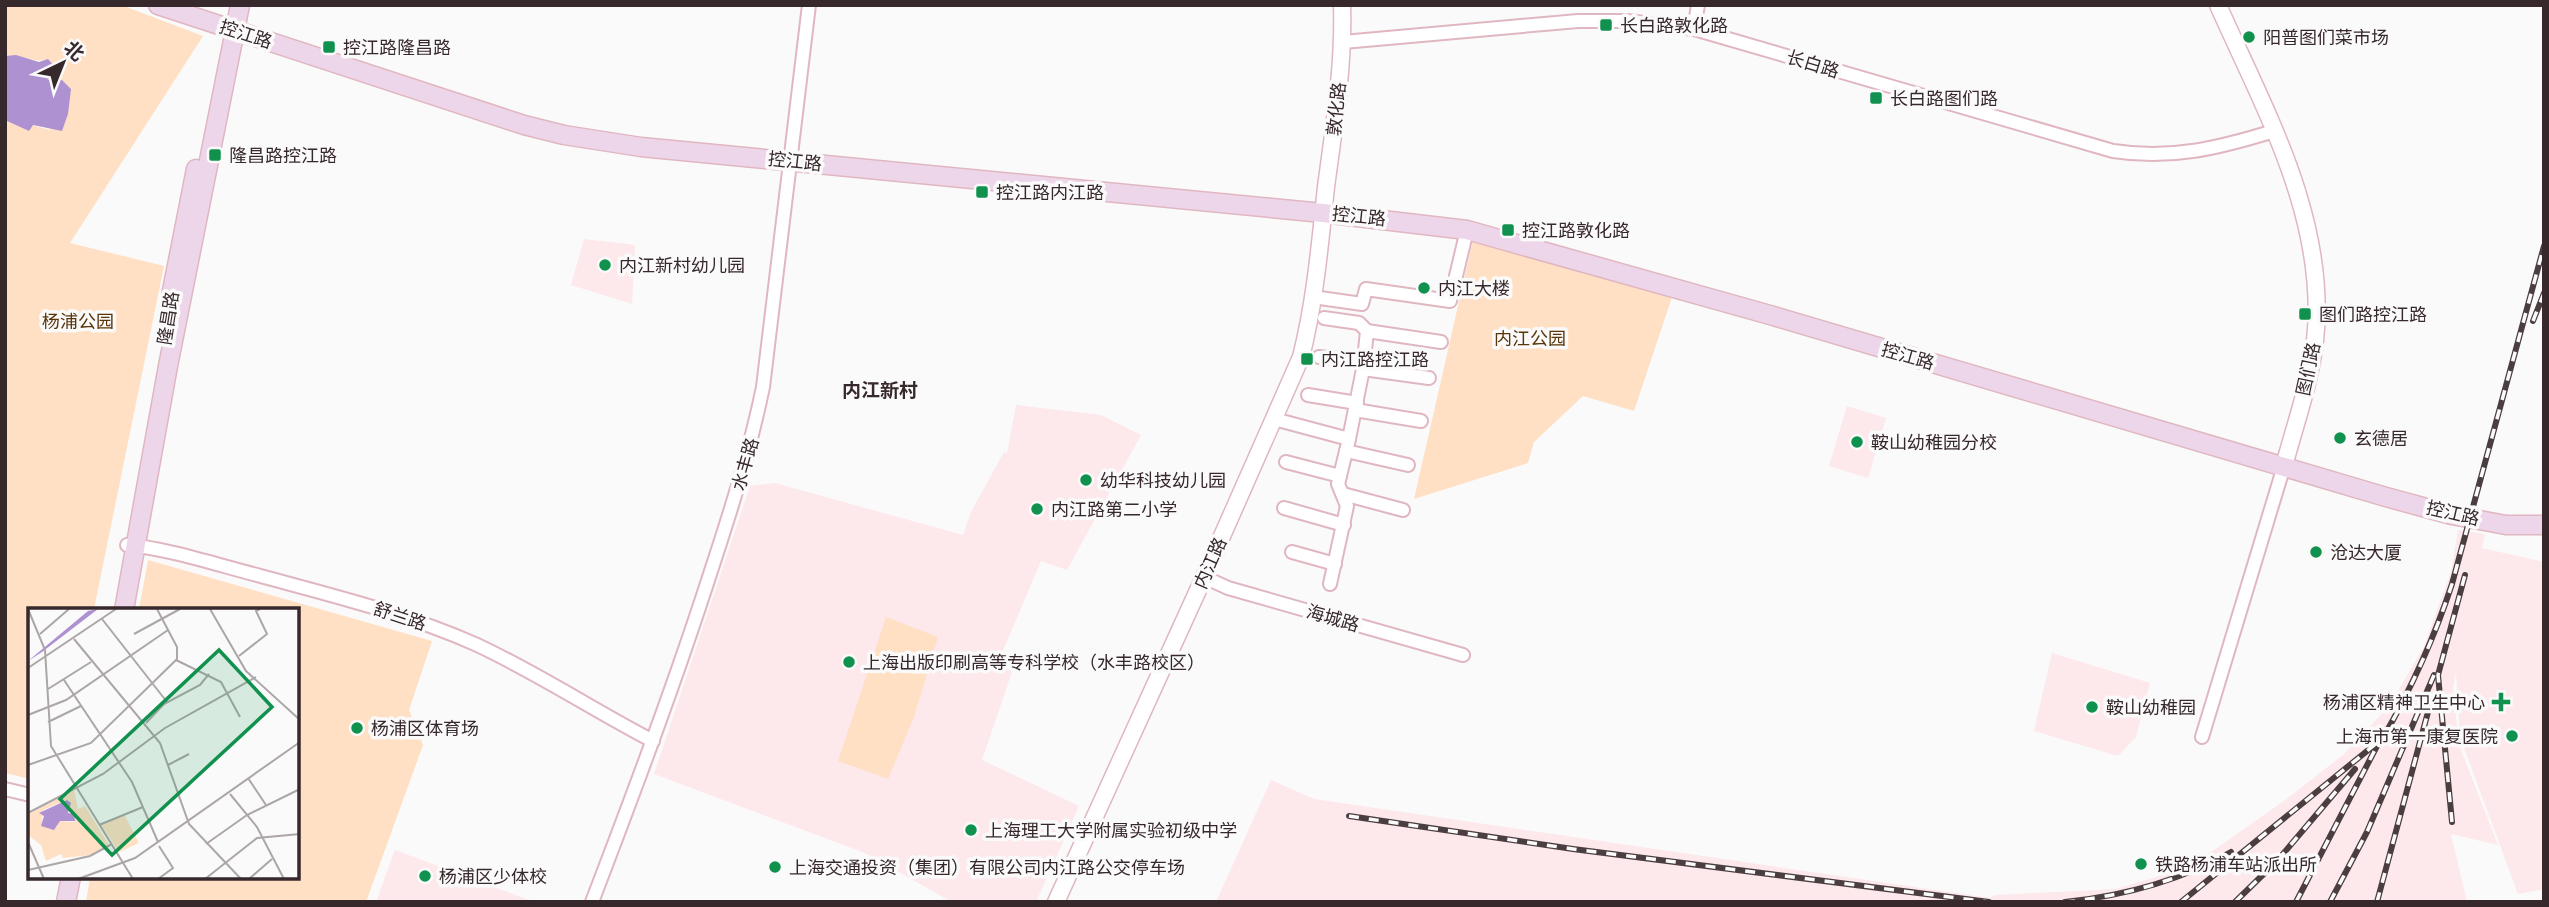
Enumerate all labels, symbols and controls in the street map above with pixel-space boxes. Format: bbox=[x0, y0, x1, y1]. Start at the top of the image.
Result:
place label: 长白路敦化路 bbox=[1620, 15, 1728, 36]
street label: 控江路 bbox=[217, 16, 275, 52]
marker: 长白路敦化路 bbox=[1598, 17, 1614, 33]
place label: 阳普图们菜市场 bbox=[2263, 27, 2389, 48]
north arrow bbox=[28, 28, 98, 98]
marker: 阳普图们菜市场 bbox=[2241, 29, 2257, 45]
text: 北 bbox=[59, 36, 89, 66]
place label: 控江路隆昌路 bbox=[343, 37, 451, 58]
marker: 控江路隆昌路 bbox=[321, 39, 337, 55]
street label: 长白路 bbox=[1784, 46, 1842, 82]
street label: 敦化路 bbox=[1323, 81, 1349, 137]
place label: 长白路图们路 bbox=[1890, 88, 1998, 109]
marker: 长白路图们路 bbox=[1868, 90, 1884, 106]
place label: 隆昌路控江路 bbox=[229, 145, 337, 166]
marker: 隆昌路控江路 bbox=[207, 147, 223, 163]
street label: 控江路 bbox=[767, 148, 823, 174]
place label: 控江路内江路 bbox=[996, 182, 1104, 203]
marker: 控江路内江路 bbox=[974, 184, 990, 200]
street label: 控江路 bbox=[1331, 203, 1387, 229]
place label: 控江路敦化路 bbox=[1522, 220, 1630, 241]
marker: 控江路敦化路 bbox=[1500, 222, 1516, 238]
place label: 内江新村幼儿园 bbox=[619, 255, 745, 276]
marker: 内江新村幼儿园 bbox=[597, 257, 613, 273]
place label: 内江大楼 bbox=[1438, 278, 1510, 299]
marker: 内江大楼 bbox=[1416, 280, 1432, 296]
street label: 隆昌路 bbox=[153, 290, 183, 346]
place label: 图们路控江路 bbox=[2319, 304, 2427, 325]
marker: 图们路控江路 bbox=[2297, 306, 2313, 322]
park label: 杨浦公园 bbox=[42, 311, 114, 332]
park label: 内江公园 bbox=[1494, 328, 1566, 349]
street label: 控江路 bbox=[1879, 338, 1937, 374]
street label: 图们路 bbox=[2292, 340, 2324, 398]
place label: 内江路控江路 bbox=[1321, 349, 1429, 370]
marker: 内江路控江路 bbox=[1299, 351, 1315, 367]
district label: 内江新村 bbox=[842, 379, 918, 402]
place label: 玄德居 bbox=[2354, 428, 2408, 449]
marker: 玄德居 bbox=[2332, 430, 2348, 446]
place label: 鞍山幼稚园分校 bbox=[1871, 432, 1997, 453]
marker: 鞍山幼稚园分校 bbox=[1849, 434, 1865, 450]
street label: 水丰路 bbox=[727, 435, 763, 493]
place label: 幼华科技幼儿园 bbox=[1100, 470, 1226, 491]
marker: 幼华科技幼儿园 bbox=[1078, 472, 1094, 488]
street label: 控江路 bbox=[2424, 497, 2482, 529]
place label: 内江路第二小学 bbox=[1051, 499, 1177, 520]
marker: 内江路第二小学 bbox=[1029, 501, 1045, 517]
street label: 内江路 bbox=[1189, 534, 1231, 592]
place label: 沧达大厦 bbox=[2330, 542, 2402, 563]
marker: 沧达大厦 bbox=[2308, 544, 2324, 560]
street label: 舒兰路 bbox=[371, 598, 429, 634]
street label: 海城路 bbox=[1304, 600, 1362, 636]
inset map bbox=[28, 608, 299, 879]
place label: 上海出版印刷高等专科学校（水丰路校区） bbox=[863, 652, 1205, 673]
marker: 上海出版印刷高等专科学校（水丰路校区） bbox=[841, 654, 857, 670]
place label: 杨浦区精神卫生中心 bbox=[2323, 692, 2485, 713]
marker: 杨浦区精神卫生中心 bbox=[2491, 692, 2511, 712]
place label: 鞍山幼稚园 bbox=[2106, 697, 2196, 718]
marker: 鞍山幼稚园 bbox=[2084, 699, 2100, 715]
place label: 杨浦区体育场 bbox=[371, 718, 479, 739]
marker: 杨浦区体育场 bbox=[349, 720, 365, 736]
place label: 上海市第一康复医院 bbox=[2336, 726, 2498, 747]
marker: 上海市第一康复医院 bbox=[2504, 728, 2520, 744]
place label: 上海理工大学附属实验初级中学 bbox=[985, 820, 1237, 841]
marker: 上海理工大学附属实验初级中学 bbox=[963, 822, 979, 838]
place label: 铁路杨浦车站派出所 bbox=[2155, 854, 2317, 875]
marker: 铁路杨浦车站派出所 bbox=[2133, 856, 2149, 872]
place label: 上海交通投资（集团）有限公司内江路公交停车场 bbox=[789, 857, 1185, 878]
marker: 上海交通投资（集团）有限公司内江路公交停车场 bbox=[767, 859, 783, 875]
place label: 杨浦区少体校 bbox=[439, 866, 547, 887]
marker: 杨浦区少体校 bbox=[417, 868, 433, 884]

